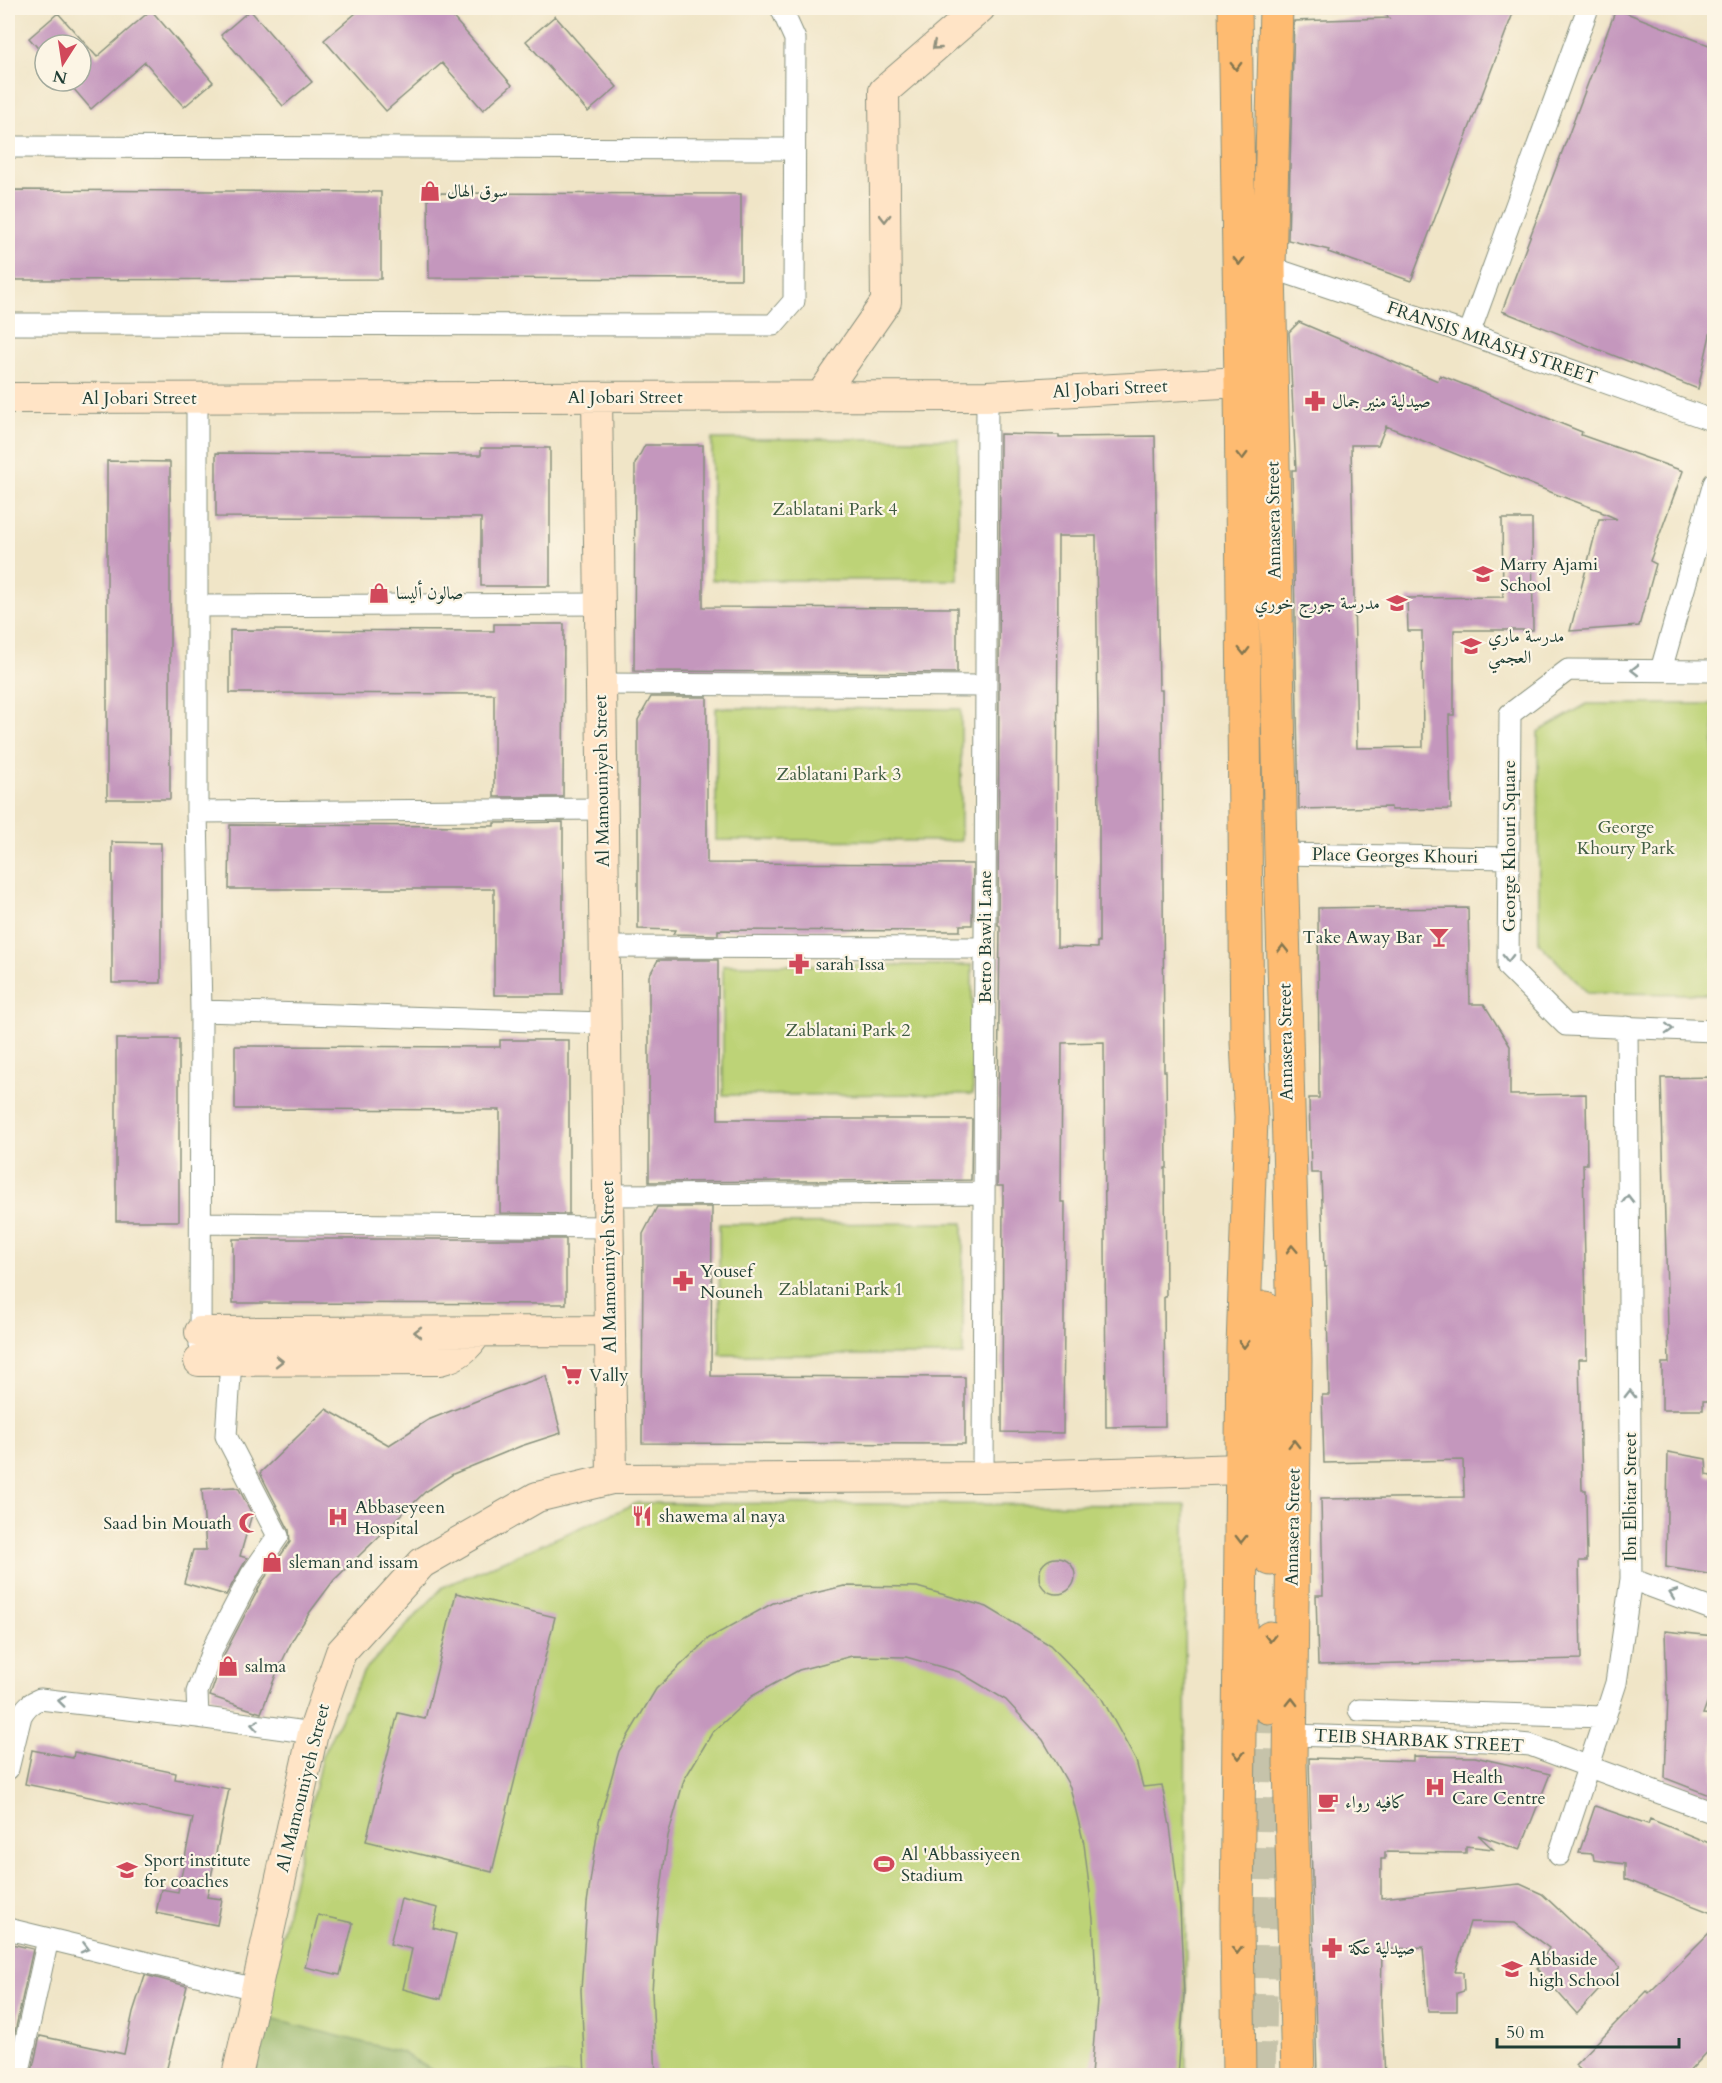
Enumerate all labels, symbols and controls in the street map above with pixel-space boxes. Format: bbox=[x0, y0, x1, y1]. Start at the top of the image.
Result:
north arrow bbox=[33, 33, 93, 93]
one-way arrow bbox=[932, 39, 942, 50]
one-way arrow bbox=[1230, 61, 1242, 70]
text: N bbox=[51, 64, 69, 89]
shop icon: سوق الهال bbox=[418, 179, 442, 203]
place label: سوق الهال bbox=[447, 179, 508, 204]
one-way arrow bbox=[879, 213, 892, 222]
one-way arrow bbox=[1233, 256, 1245, 265]
street label: FRANSIS MRASH STREET bbox=[1383, 295, 1601, 391]
street label: Al Jobari Street bbox=[1052, 373, 1169, 404]
street label: Al Jobari Street bbox=[567, 385, 683, 410]
street label: Al Jobari Street bbox=[81, 386, 197, 411]
pharmacy icon: صيدلية منير جمال bbox=[1303, 389, 1327, 413]
place label: صيدلية منير جمال bbox=[1332, 389, 1431, 414]
one-way arrow bbox=[1236, 451, 1248, 460]
street label: Annasera Street bbox=[1260, 461, 1288, 579]
park label: Zablatani Park 4 bbox=[773, 497, 897, 522]
place label: Marry Ajami School bbox=[1500, 552, 1598, 598]
school or university icon: Marry Ajami School bbox=[1471, 562, 1495, 586]
place label: صالون أليسا bbox=[396, 580, 463, 606]
shop icon: صالون أليسا bbox=[367, 581, 391, 605]
place label: مدرسة جورج خوري bbox=[1255, 591, 1380, 619]
school or university icon: مدرسة جورج خوري bbox=[1385, 591, 1409, 615]
place label: مدرسة ماري العجمي bbox=[1488, 624, 1565, 674]
school or university icon: مدرسة ماري العجمي bbox=[1459, 634, 1483, 658]
one-way arrow bbox=[1238, 646, 1250, 655]
one-way arrow bbox=[1631, 664, 1640, 676]
street label: Al Mamouniyeh Street bbox=[588, 694, 616, 868]
street label: George Khouri Square bbox=[1497, 760, 1522, 932]
park label: Zablatani Park 3 bbox=[777, 762, 901, 787]
park label: George Khoury Park bbox=[1577, 815, 1676, 861]
street label: Place Georges Khouri bbox=[1312, 842, 1478, 870]
street label: Betro Bawli Lane bbox=[973, 870, 998, 1004]
place label: Take Away Bar bbox=[1302, 925, 1422, 950]
bar icon: Take Away Bar bbox=[1427, 925, 1451, 949]
one-way arrow bbox=[1277, 945, 1290, 954]
pharmacy icon: sarah Issa bbox=[787, 952, 811, 976]
place label: sarah Issa bbox=[816, 952, 885, 977]
one-way arrow bbox=[1502, 953, 1514, 962]
street label: Annasera Street bbox=[1272, 983, 1300, 1101]
park label: Zablatani Park 2 bbox=[786, 1018, 910, 1043]
one-way arrow bbox=[1665, 1023, 1674, 1036]
street label: Al Mamouniyeh Street bbox=[595, 1180, 623, 1354]
one-way arrow bbox=[1622, 1195, 1635, 1204]
one-way arrow bbox=[1285, 1245, 1298, 1254]
place label: Yousef Nouneh bbox=[700, 1259, 763, 1305]
pharmacy icon: Yousef Nouneh bbox=[671, 1269, 695, 1293]
park label: Zablatani Park 1 bbox=[779, 1277, 903, 1302]
one-way arrow bbox=[414, 1326, 423, 1338]
one-way arrow bbox=[1237, 1340, 1250, 1349]
one-way arrow bbox=[274, 1354, 283, 1367]
supermarket icon: Vally bbox=[560, 1363, 584, 1387]
place label: Vally bbox=[589, 1363, 629, 1388]
one-way arrow bbox=[1624, 1390, 1636, 1399]
street label: Ibn Elbitar Street bbox=[1618, 1432, 1643, 1562]
one-way arrow bbox=[1288, 1440, 1300, 1449]
street label: Annasera Street bbox=[1279, 1468, 1307, 1586]
place label: Abbaseyeen Hospital bbox=[355, 1495, 446, 1541]
restaurant icon: shawema al naya bbox=[630, 1504, 654, 1528]
place label: shawema al naya bbox=[659, 1504, 786, 1529]
hospital icon: Abbaseyeen Hospital bbox=[326, 1505, 350, 1529]
place label: Saad bin Mouath bbox=[103, 1511, 232, 1536]
mosque icon: Saad bin Mouath bbox=[237, 1511, 261, 1535]
one-way arrow bbox=[1235, 1535, 1247, 1544]
shop icon: sleman and issam bbox=[260, 1550, 284, 1574]
place label: sleman and issam bbox=[289, 1550, 419, 1575]
one-way arrow bbox=[1668, 1589, 1679, 1602]
one-way arrow bbox=[1263, 1633, 1276, 1642]
shop icon: salma bbox=[216, 1654, 240, 1678]
place label: salma bbox=[245, 1654, 287, 1679]
one-way arrow bbox=[57, 1695, 66, 1708]
one-way arrow bbox=[1285, 1698, 1298, 1707]
street label: Al Mamouniyeh Street bbox=[270, 1701, 336, 1875]
one-way arrow bbox=[251, 1719, 260, 1731]
street label: TEIB SHARBAK STREET bbox=[1313, 1723, 1525, 1759]
one-way arrow bbox=[1233, 1751, 1245, 1760]
place label: Health Care Centre bbox=[1452, 1765, 1546, 1811]
hospital icon: Health Care Centre bbox=[1423, 1775, 1447, 1799]
cafe icon: كافيه رواء bbox=[1316, 1790, 1340, 1814]
place label: كافيه رواء bbox=[1345, 1790, 1405, 1815]
place label: Al 'Abbassiyeen Stadium bbox=[901, 1842, 1021, 1888]
place label: Sport institute for coaches bbox=[144, 1848, 251, 1894]
sports icon: Al 'Abbassiyeen Stadium bbox=[872, 1852, 896, 1876]
school or university icon: Sport institute for coaches bbox=[115, 1858, 139, 1882]
pharmacy icon: صيدلية عكة bbox=[1320, 1936, 1344, 1960]
place label: صيدلية عكة bbox=[1348, 1936, 1415, 1961]
one-way arrow bbox=[79, 1940, 89, 1953]
one-way arrow bbox=[1231, 1946, 1243, 1955]
place label: Abbaside high School bbox=[1529, 1947, 1620, 1993]
school or university icon: Abbaside high School bbox=[1500, 1957, 1524, 1981]
scale bar bbox=[1497, 2011, 1678, 2049]
text: 50 m bbox=[1506, 2020, 1545, 2045]

